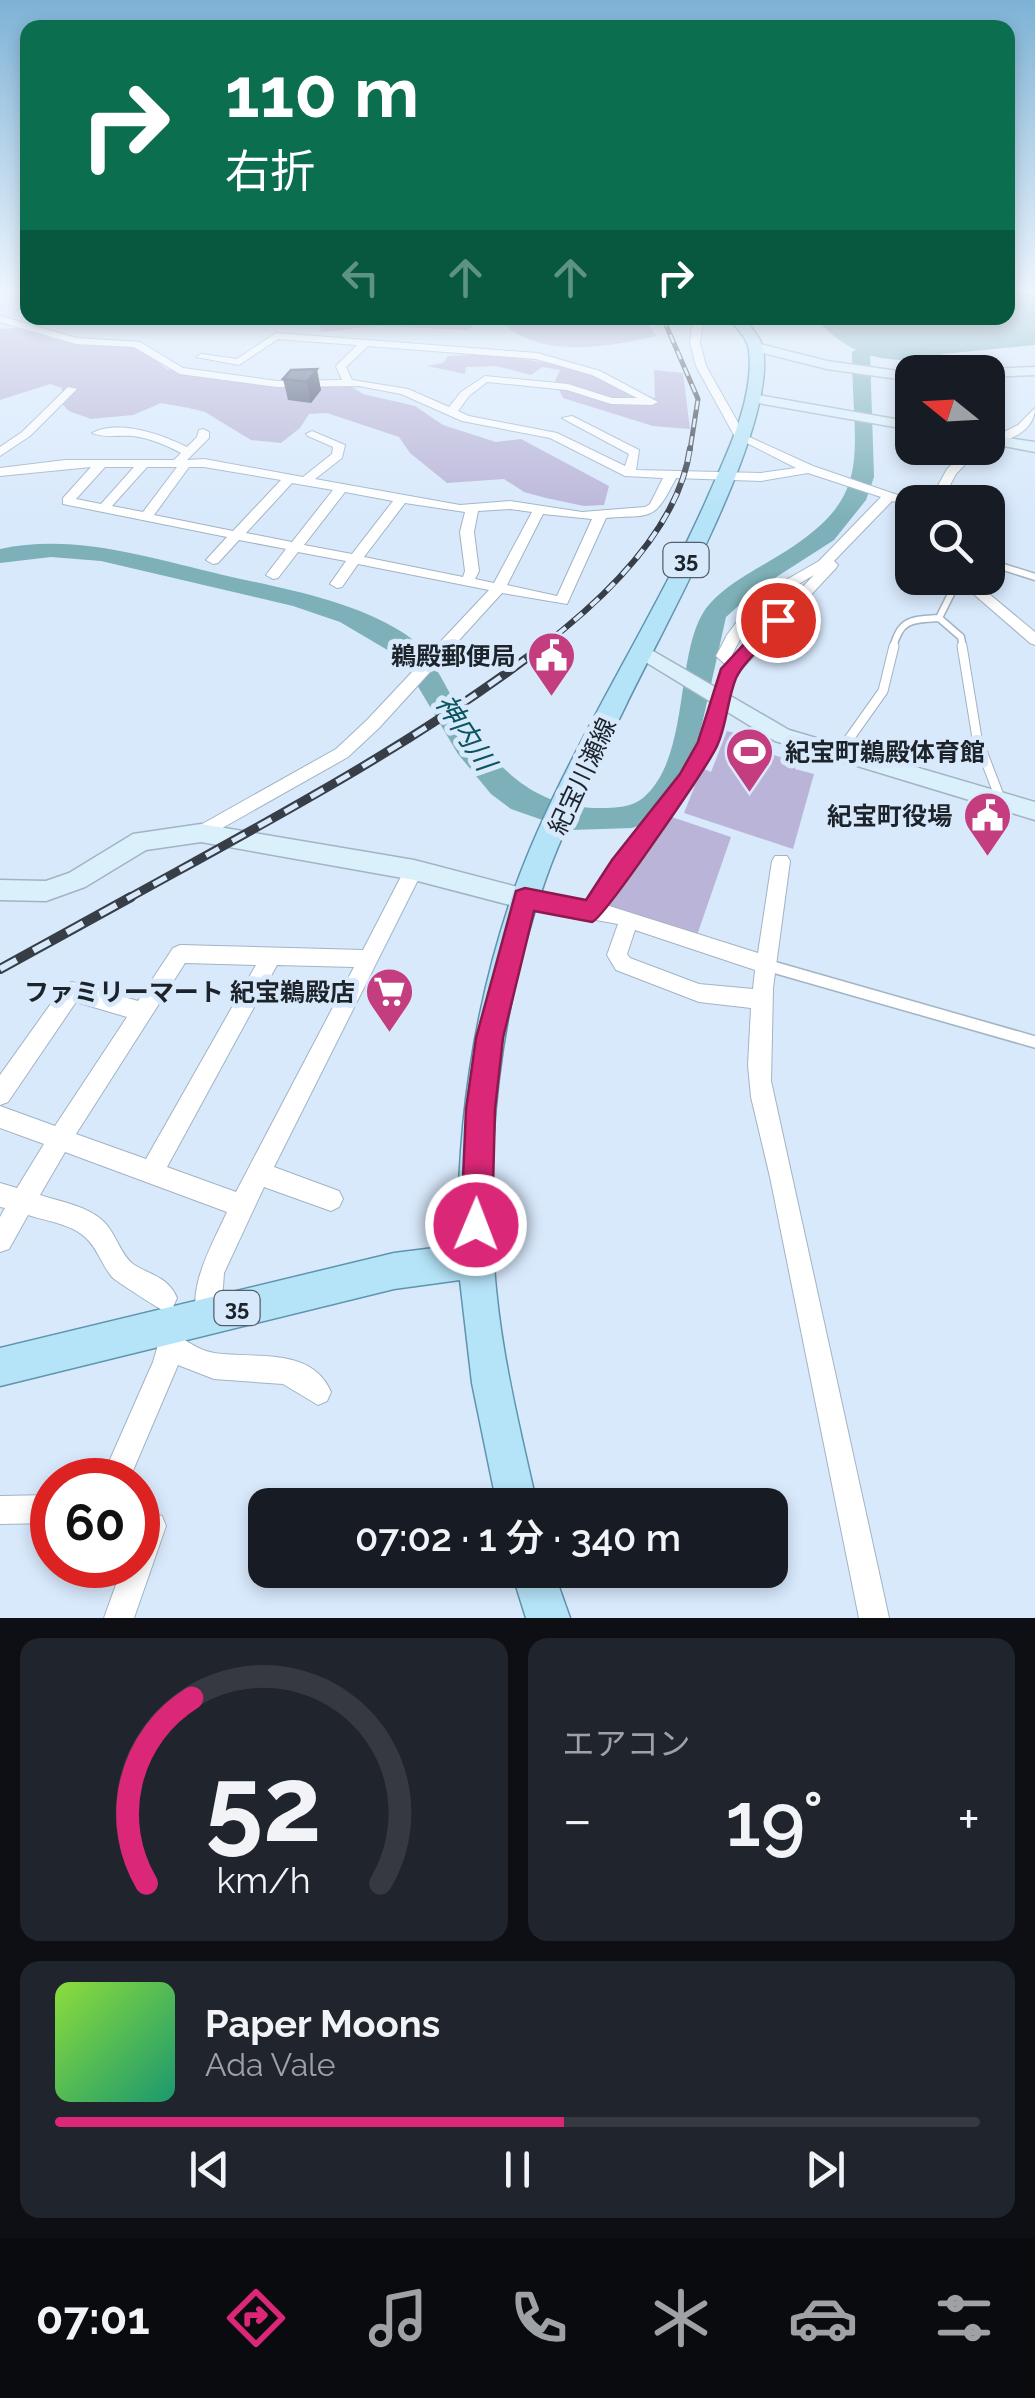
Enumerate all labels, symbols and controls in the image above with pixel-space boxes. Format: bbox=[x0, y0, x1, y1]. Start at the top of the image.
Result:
text: 110 m bbox=[225, 51, 419, 133]
icon: right bbox=[60, 60, 190, 190]
text: 右折 bbox=[225, 145, 315, 198]
icon: left bbox=[333, 250, 388, 305]
icon: ahead bbox=[438, 250, 493, 305]
icon: ahead bbox=[543, 250, 598, 305]
icon: right bbox=[648, 250, 703, 305]
north arrow bbox=[895, 355, 1005, 465]
map controls bbox=[895, 355, 1005, 595]
button: search bbox=[895, 485, 1005, 595]
road number: 35 bbox=[664, 543, 708, 577]
pin bbox=[736, 578, 821, 663]
icon: arrive bbox=[751, 593, 806, 648]
public building icon: 鵜殿郵便局 bbox=[525, 630, 577, 698]
place label: 鵜殿郵便局 bbox=[391, 641, 516, 671]
water label: 神内川 bbox=[429, 688, 504, 779]
street label: 紀宝川瀬線 bbox=[542, 713, 622, 839]
sports icon: 紀宝町鵜殿体育館 bbox=[724, 726, 776, 794]
place label: 紀宝町鵜殿体育館 bbox=[785, 737, 985, 767]
public building icon: 紀宝町役場 bbox=[961, 790, 1013, 858]
place label: 紀宝町役場 bbox=[827, 801, 952, 831]
supermarket icon: ファミリーマート 紀宝鵜殿店 bbox=[364, 966, 416, 1034]
place label: ファミリーマート 紀宝鵜殿店 bbox=[24, 977, 355, 1007]
position arrow bbox=[424, 1173, 528, 1277]
road number: 35 bbox=[214, 1291, 260, 1325]
speed limit sign: 60 bbox=[30, 1458, 160, 1588]
text: 07:02 · 1 分 · 340 m bbox=[355, 1515, 681, 1560]
text: エアコン bbox=[563, 1725, 691, 1762]
text: 52 bbox=[206, 1743, 322, 1865]
text: 19° bbox=[726, 1775, 824, 1864]
text: − bbox=[563, 1787, 592, 1852]
text: + bbox=[957, 1787, 980, 1852]
text: km/h bbox=[217, 1859, 311, 1901]
text: Paper Moons bbox=[205, 2001, 440, 2046]
text: Ada Vale bbox=[205, 2046, 336, 2083]
icon: previous bbox=[182, 2142, 237, 2197]
icon: pause bbox=[490, 2142, 545, 2197]
icon: next bbox=[798, 2142, 853, 2197]
icon: directions bbox=[221, 2283, 291, 2353]
icon: music bbox=[363, 2283, 433, 2353]
icon: phone bbox=[504, 2283, 574, 2353]
icon: climate bbox=[646, 2283, 716, 2353]
icon: car bbox=[788, 2283, 858, 2353]
icon: filters bbox=[929, 2283, 999, 2353]
text: 07:01 bbox=[36, 2292, 150, 2345]

